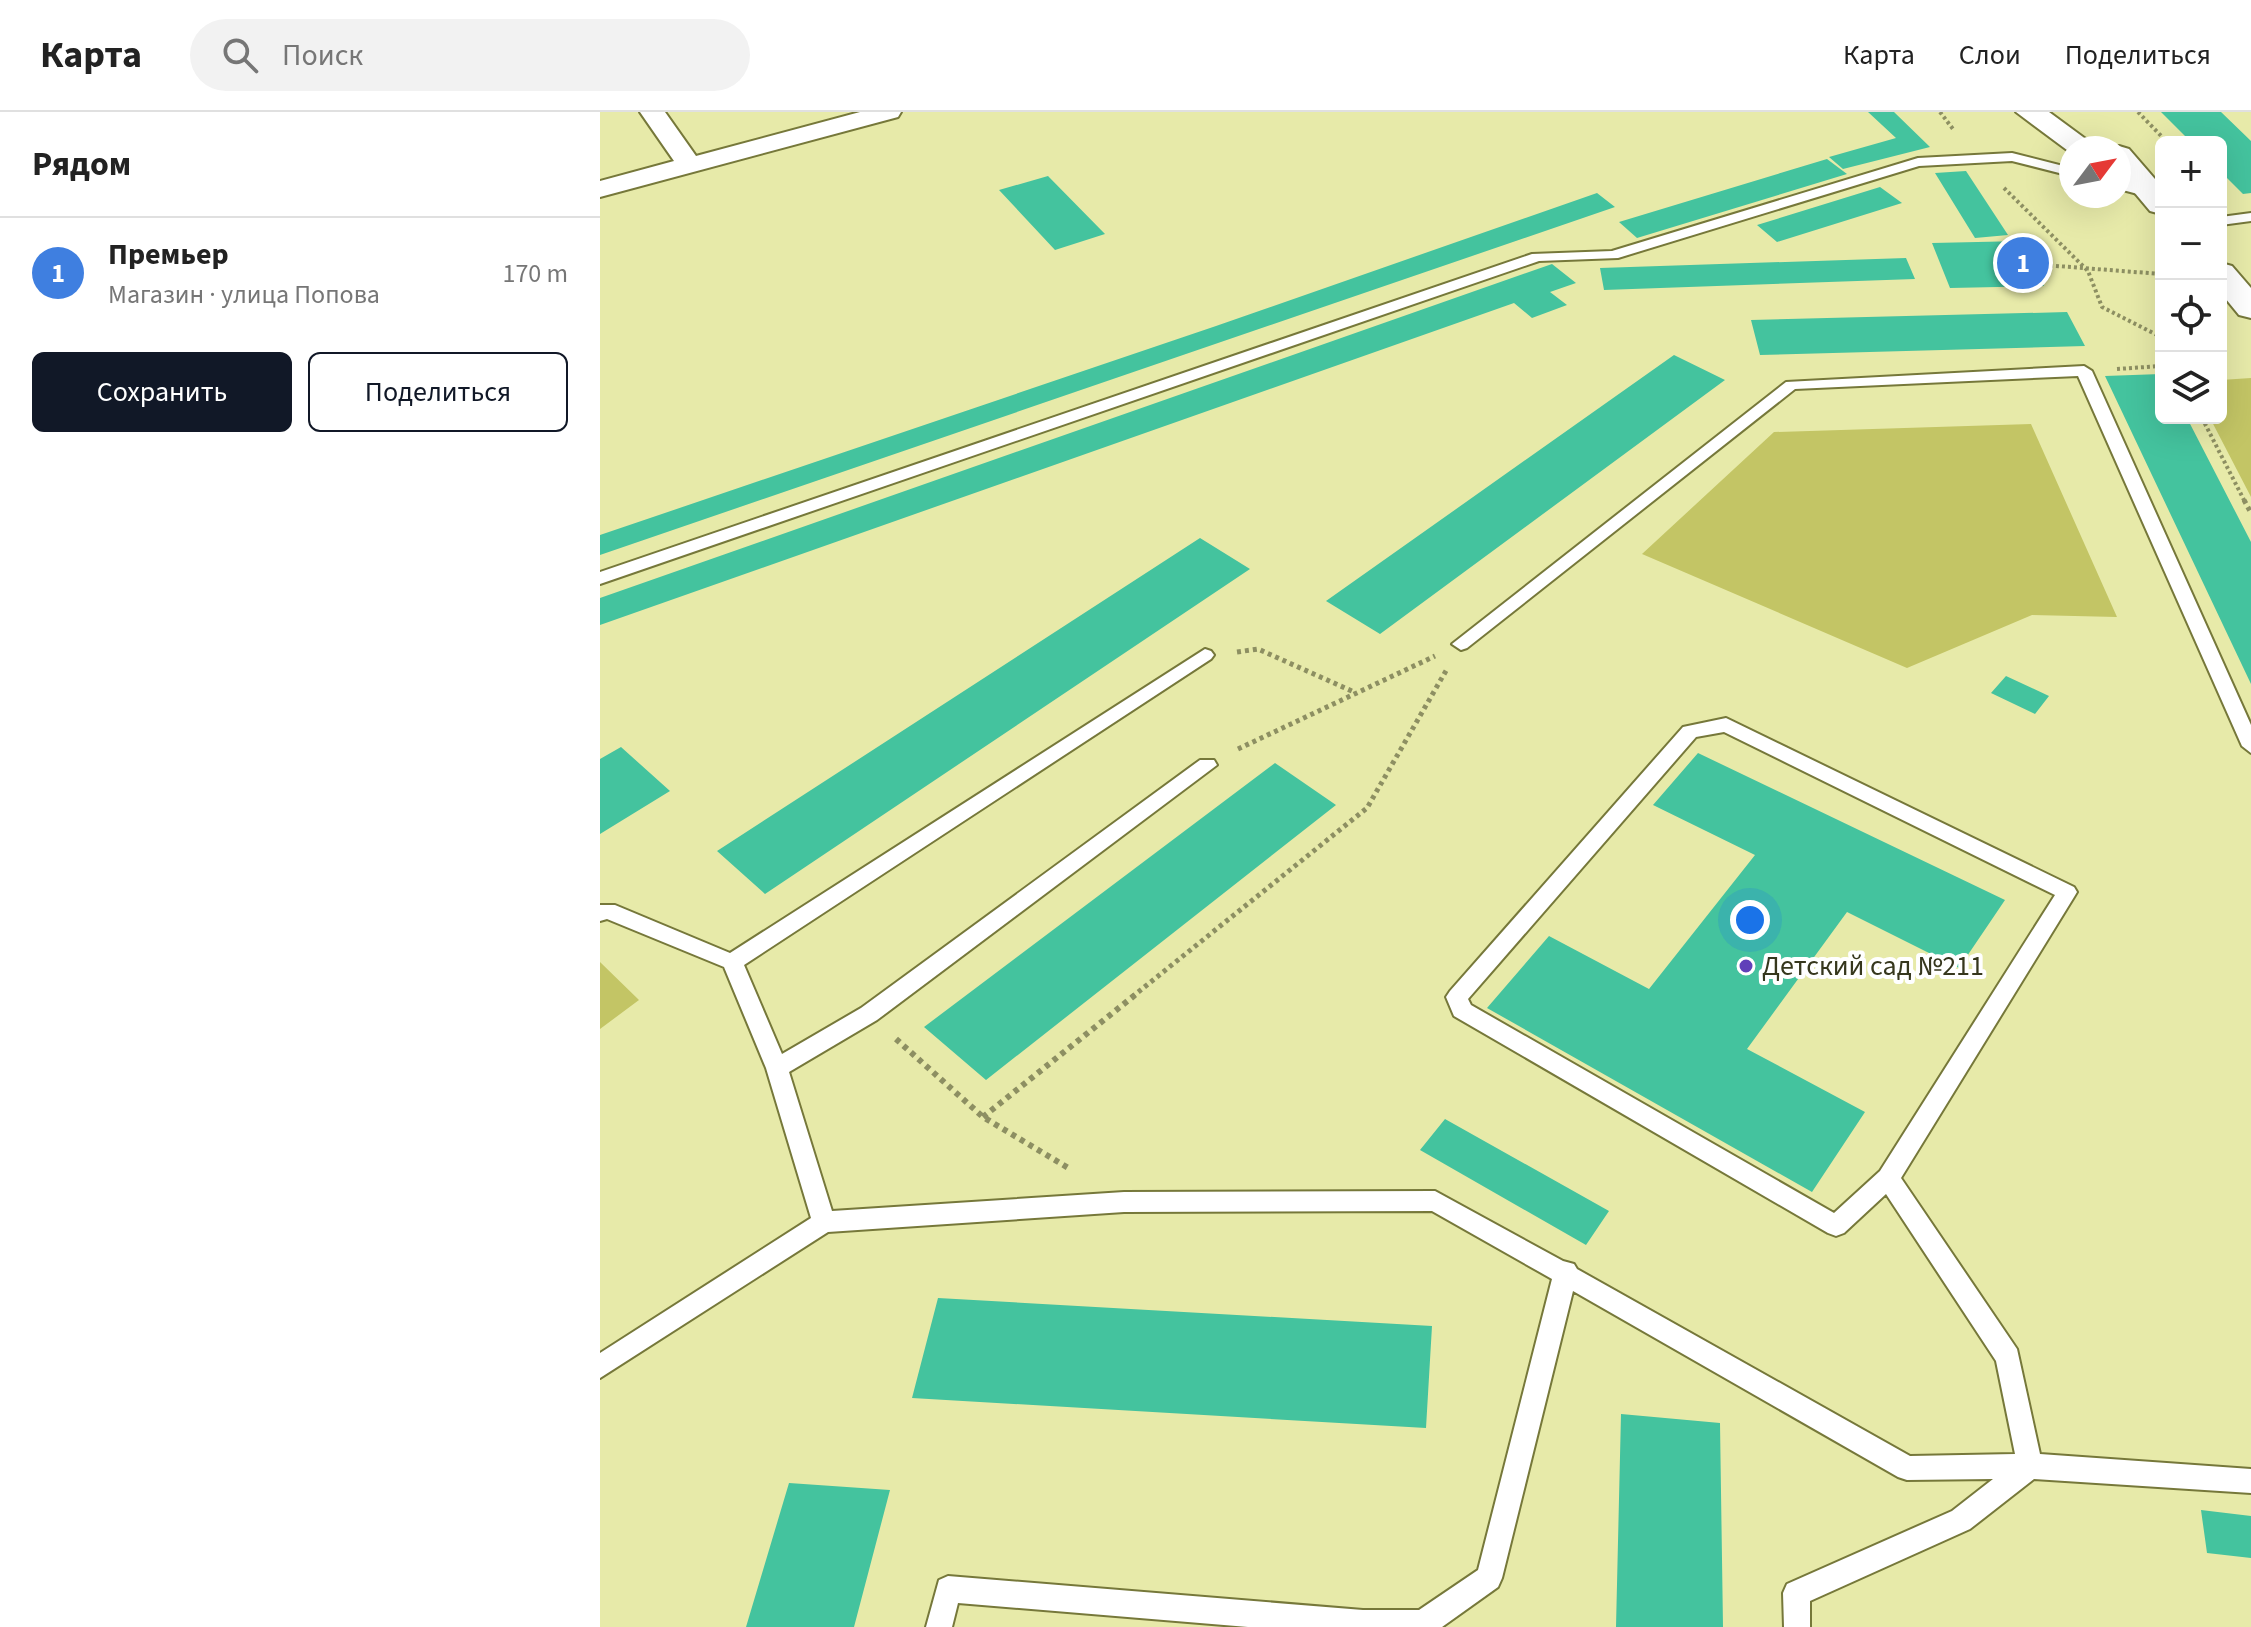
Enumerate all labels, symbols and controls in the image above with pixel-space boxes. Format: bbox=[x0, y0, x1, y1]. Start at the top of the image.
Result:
search box bbox=[190, 19, 750, 91]
text: Карта bbox=[40, 28, 142, 82]
icon: search bbox=[218, 33, 262, 77]
text: Поиск bbox=[282, 34, 363, 77]
text: Карта bbox=[1843, 35, 1915, 75]
text: Слои bbox=[1959, 35, 2021, 75]
text: Поделиться bbox=[2065, 35, 2211, 75]
north arrow bbox=[2059, 136, 2131, 208]
map controls bbox=[2155, 136, 2227, 424]
button: + bbox=[2155, 136, 2227, 208]
text: Рядом bbox=[32, 140, 131, 189]
button: − bbox=[2155, 208, 2227, 280]
text: Премьер bbox=[108, 233, 229, 276]
pin: 1 bbox=[1997, 233, 2049, 293]
text: 1 bbox=[51, 255, 65, 292]
text: 170 m bbox=[502, 255, 568, 292]
text: Магазин · улица Попова bbox=[108, 276, 380, 313]
button: locate bbox=[2155, 280, 2227, 352]
button: Сохранить bbox=[32, 352, 292, 432]
button: Поделиться bbox=[308, 352, 568, 432]
button: layers bbox=[2155, 352, 2227, 424]
your location bbox=[1730, 900, 1770, 940]
place label: Детский сад №211 bbox=[1762, 946, 1984, 986]
marker: Детский сад №211 bbox=[1737, 957, 1755, 975]

